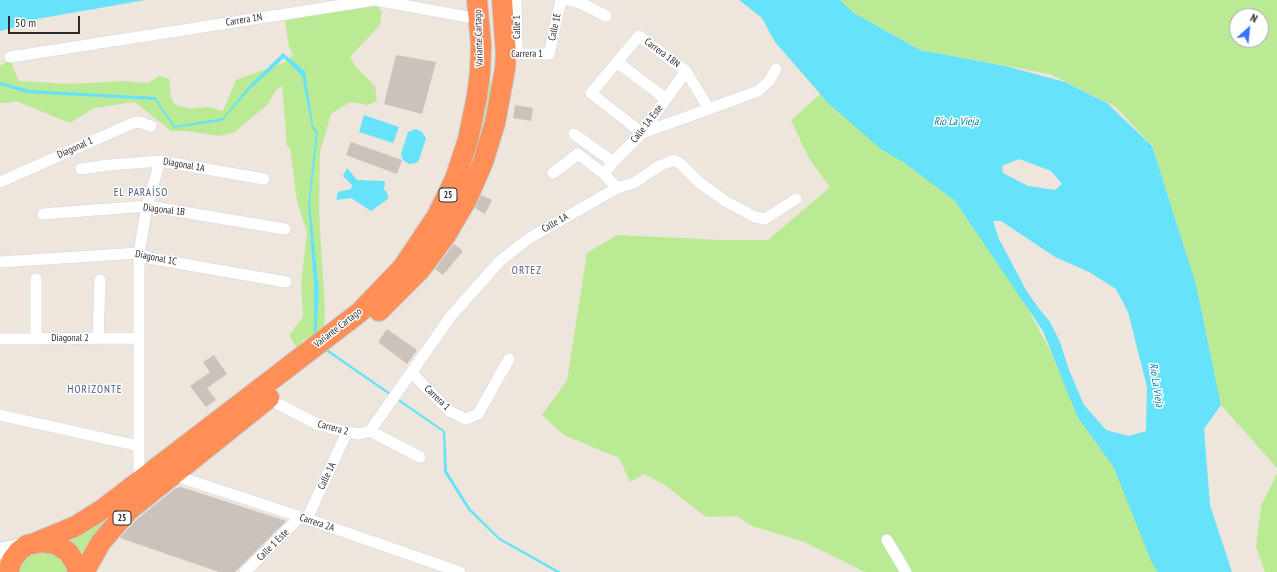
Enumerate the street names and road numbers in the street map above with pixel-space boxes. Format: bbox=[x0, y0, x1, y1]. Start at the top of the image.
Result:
street label: Variante Cartago bbox=[472, 9, 486, 67]
street label: Carrera 1N bbox=[225, 11, 263, 29]
street label: Calle 1E bbox=[546, 12, 564, 42]
street label: Calle 1 bbox=[511, 15, 523, 39]
street label: Carrera 18N bbox=[642, 36, 682, 70]
street label: Carrera 1 bbox=[511, 48, 543, 60]
street label: Calle 1A Este bbox=[628, 103, 666, 145]
street label: Diagonal 1 bbox=[55, 135, 95, 161]
street label: Diagonal 1A bbox=[162, 155, 206, 175]
road number: 25 bbox=[439, 188, 457, 202]
street label: Diagonal 1B bbox=[142, 201, 186, 219]
street label: Calle 1A bbox=[540, 211, 570, 235]
street label: Diagonal 1C bbox=[134, 248, 178, 268]
street label: Variante Cartago bbox=[312, 306, 364, 350]
street label: Diagonal 2 bbox=[51, 332, 89, 344]
street label: Carrera 1 bbox=[422, 383, 452, 413]
street label: Carrera 2 bbox=[316, 418, 350, 438]
street label: Calle 1A bbox=[316, 461, 338, 491]
road number: 25 bbox=[113, 511, 131, 525]
street label: Carrera 2A bbox=[298, 512, 336, 534]
street label: Calle 1 Este bbox=[254, 526, 292, 564]

